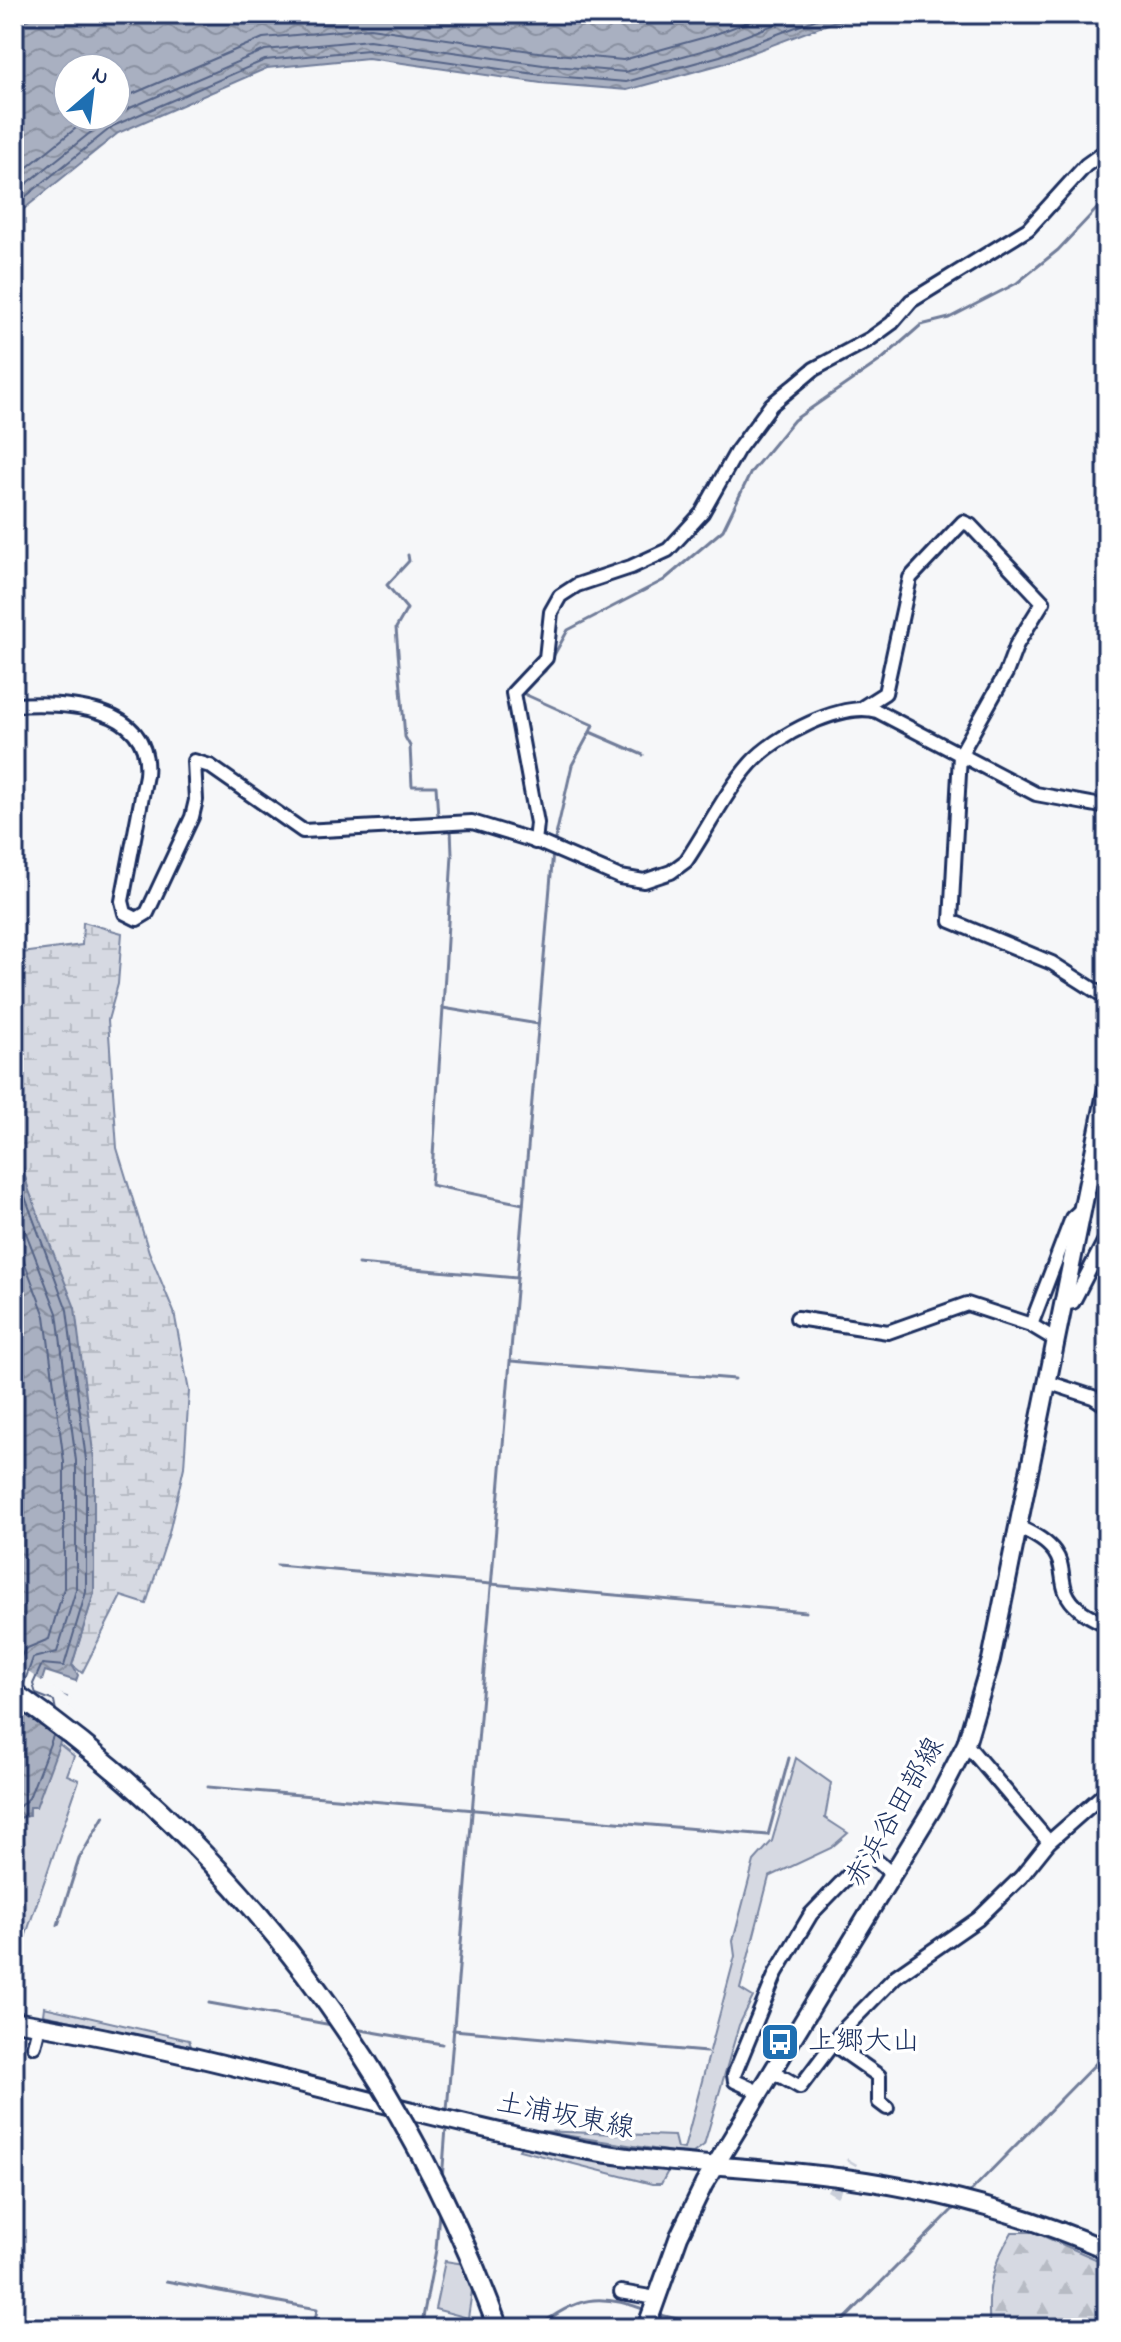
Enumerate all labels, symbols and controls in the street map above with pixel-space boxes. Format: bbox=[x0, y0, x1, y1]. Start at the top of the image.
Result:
north arrow bbox=[52, 52, 132, 132]
text: N bbox=[86, 59, 114, 95]
street label: 赤浜谷田部線 bbox=[836, 1730, 956, 1896]
bus stop icon: 上郷大山 bbox=[759, 2021, 801, 2063]
place label: 上郷大山 bbox=[808, 2022, 920, 2063]
street label: 土浦坂東線 bbox=[492, 2084, 638, 2150]

